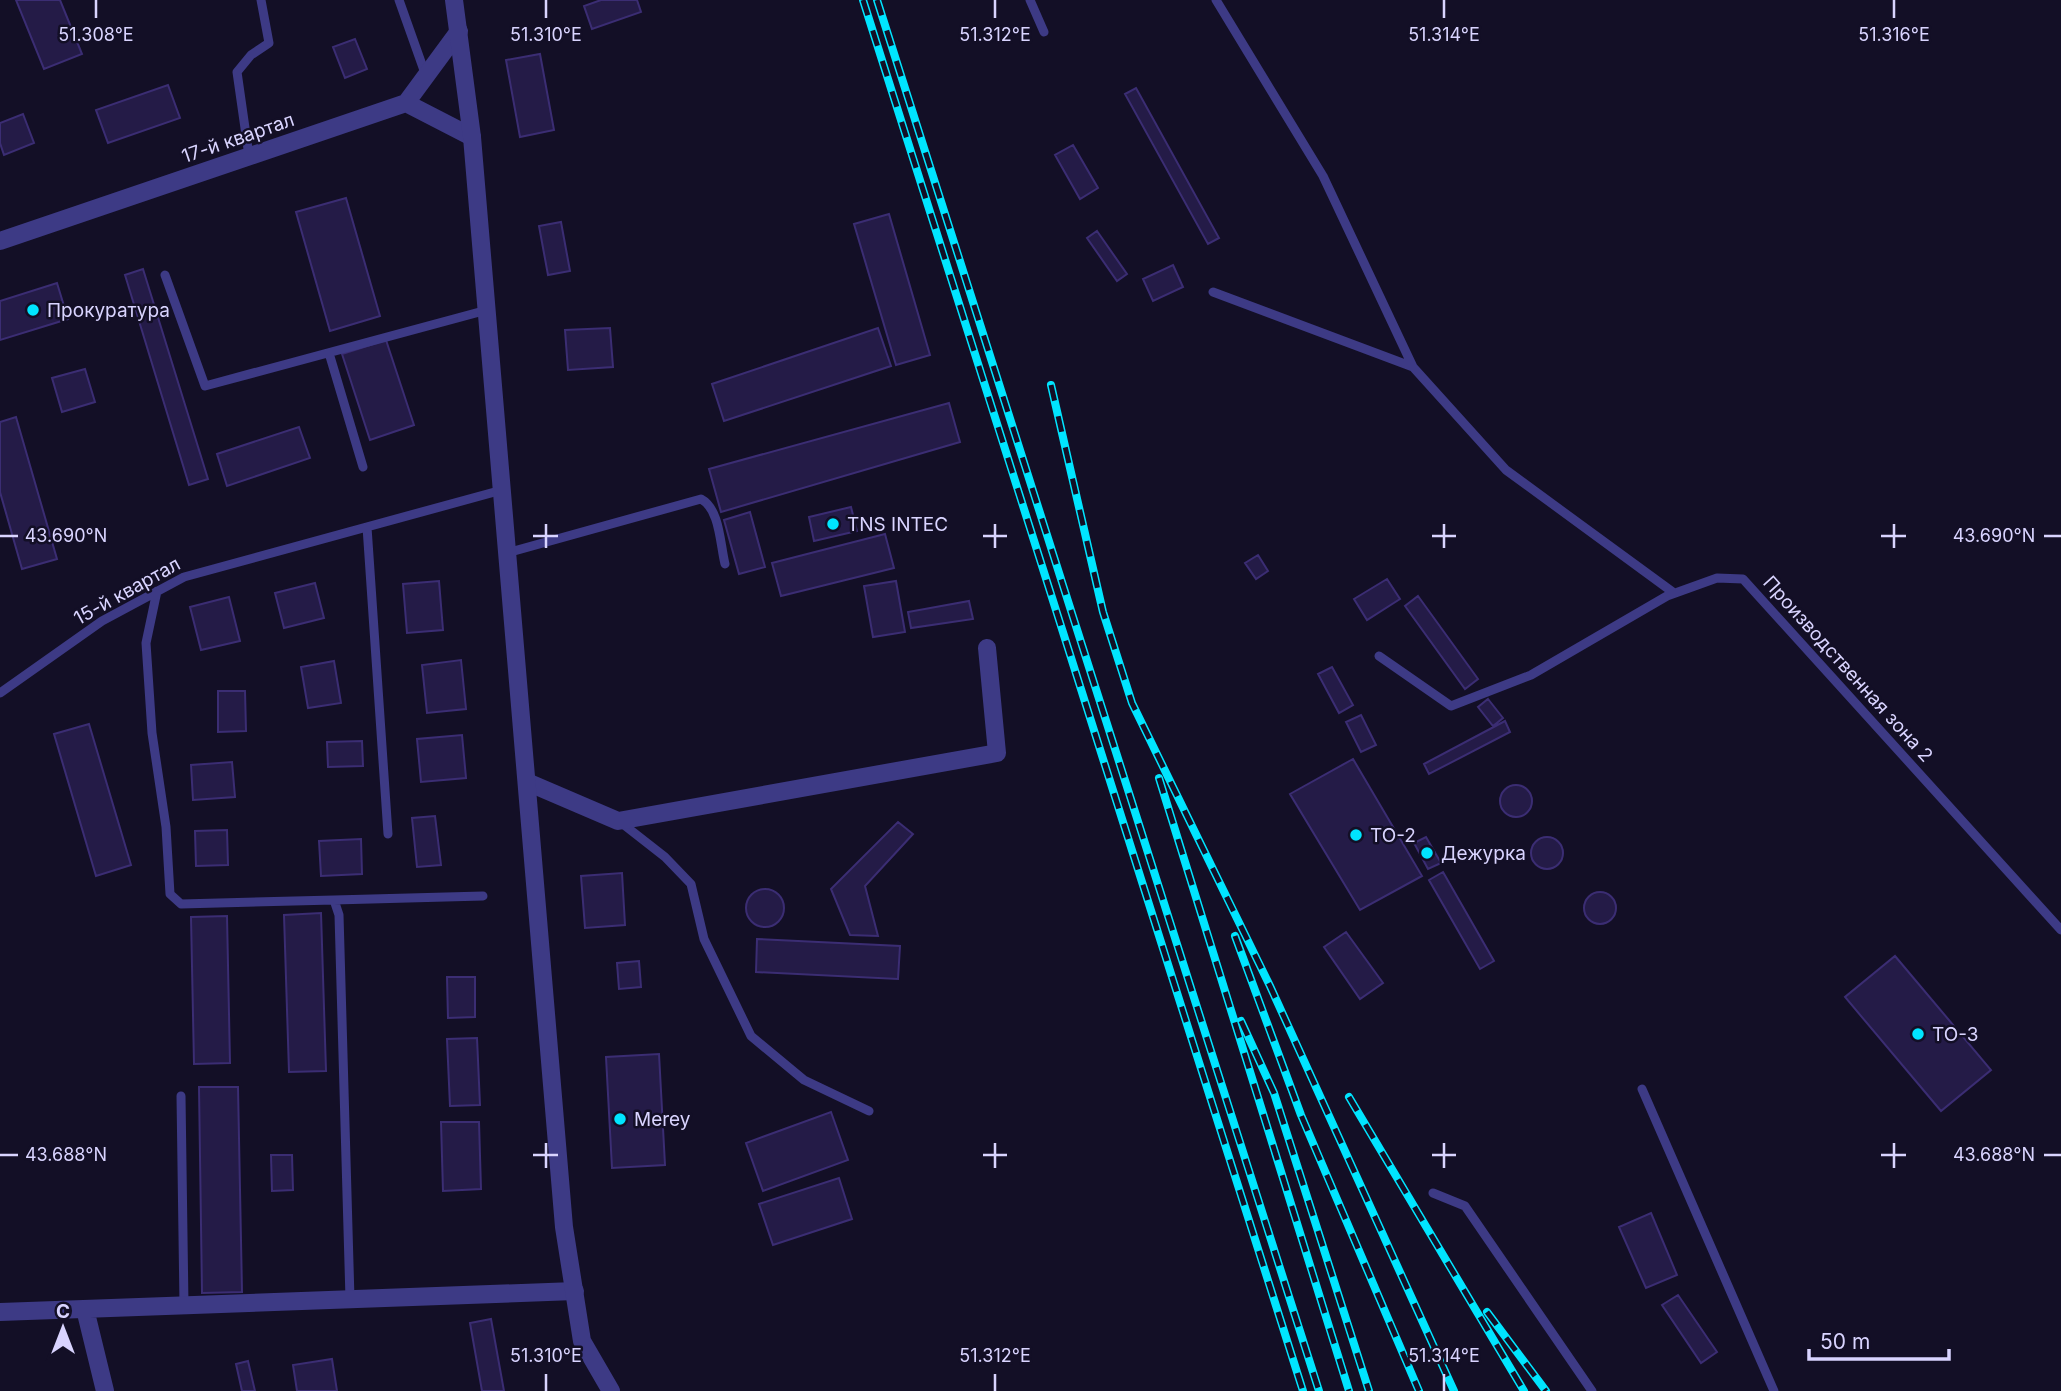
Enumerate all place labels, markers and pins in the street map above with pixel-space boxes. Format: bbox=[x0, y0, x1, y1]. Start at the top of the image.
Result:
place label: Прокуратура bbox=[47, 299, 170, 322]
marker: Прокуратура bbox=[25, 302, 41, 318]
place label: TNS INTEC bbox=[847, 513, 948, 536]
marker: TNS INTEC bbox=[825, 516, 841, 532]
place label: ТО-2 bbox=[1370, 824, 1416, 847]
marker: ТО-2 bbox=[1348, 827, 1364, 843]
place label: Дежурка bbox=[1441, 842, 1526, 865]
marker: Дежурка bbox=[1419, 845, 1435, 861]
place label: ТО-3 bbox=[1932, 1023, 1979, 1046]
marker: ТО-3 bbox=[1910, 1026, 1926, 1042]
place label: Merey bbox=[634, 1108, 691, 1131]
marker: Merey bbox=[612, 1111, 628, 1127]

